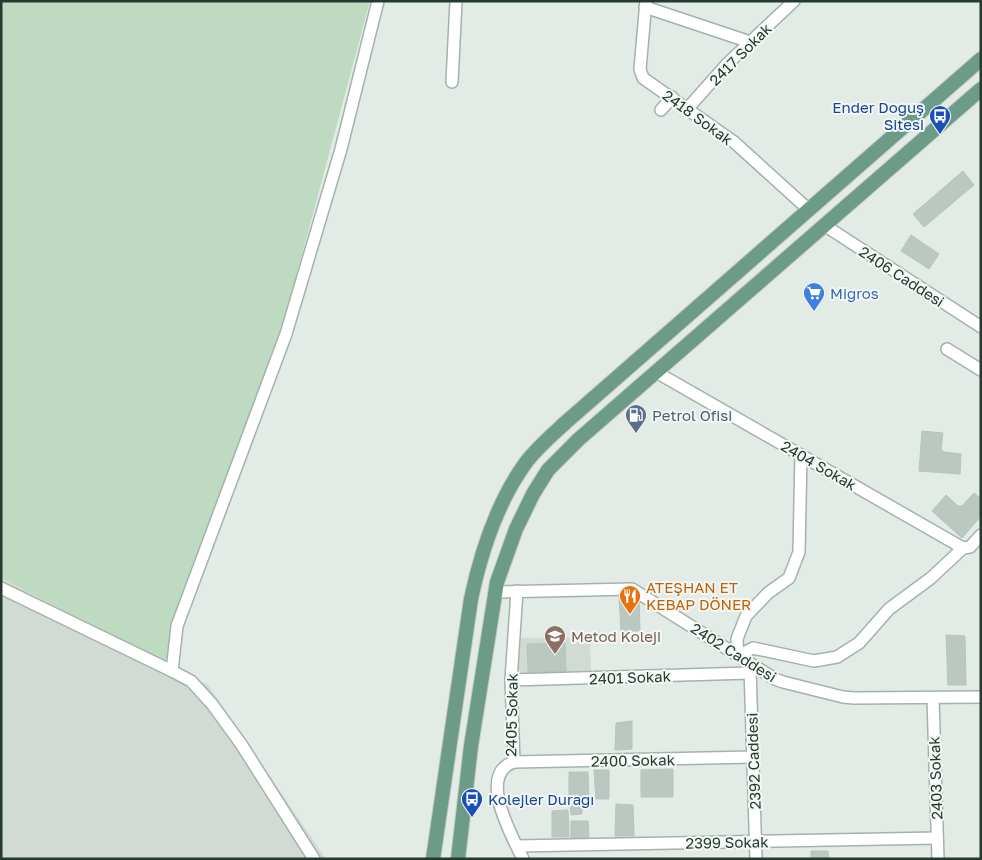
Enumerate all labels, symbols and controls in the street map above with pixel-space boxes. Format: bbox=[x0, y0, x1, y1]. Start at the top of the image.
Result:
street label: 2417 Sokak bbox=[705, 19, 775, 89]
street label: 2418 Sokak bbox=[660, 86, 737, 149]
place label: Ender Doğuş Sitesi bbox=[832, 98, 924, 133]
bus stop icon: Ender Doğuş Sitesi bbox=[928, 104, 952, 135]
street label: 2406 Caddesi bbox=[856, 242, 948, 310]
supermarket icon: Migros bbox=[802, 281, 826, 312]
place label: Migros bbox=[830, 284, 879, 302]
fuel station icon: Petrol Ofisi bbox=[624, 403, 648, 434]
place label: Petrol Ofisi bbox=[652, 406, 732, 424]
street label: 2404 Sokak bbox=[778, 436, 860, 494]
place label: ATEŞHAN ET KEBAP DÖNER bbox=[646, 578, 751, 613]
restaurant icon: ATEŞHAN ET KEBAP DÖNER bbox=[618, 584, 642, 615]
street label: 2402 Caddesi bbox=[688, 619, 780, 685]
school or university icon: Metod Koleji bbox=[543, 624, 567, 655]
place label: Metod Koleji bbox=[571, 627, 661, 645]
street label: 2401 Sokak bbox=[589, 667, 672, 687]
street label: 2405 Sokak bbox=[501, 673, 521, 757]
street label: 2392 Caddesi bbox=[742, 712, 764, 810]
street label: 2403 Sokak bbox=[925, 735, 945, 820]
street label: 2400 Sokak bbox=[591, 750, 676, 770]
bus stop icon: Kolejler Durağı bbox=[460, 787, 484, 818]
place label: Kolejler Durağı bbox=[488, 790, 594, 808]
street label: 2399 Sokak bbox=[685, 832, 769, 852]

